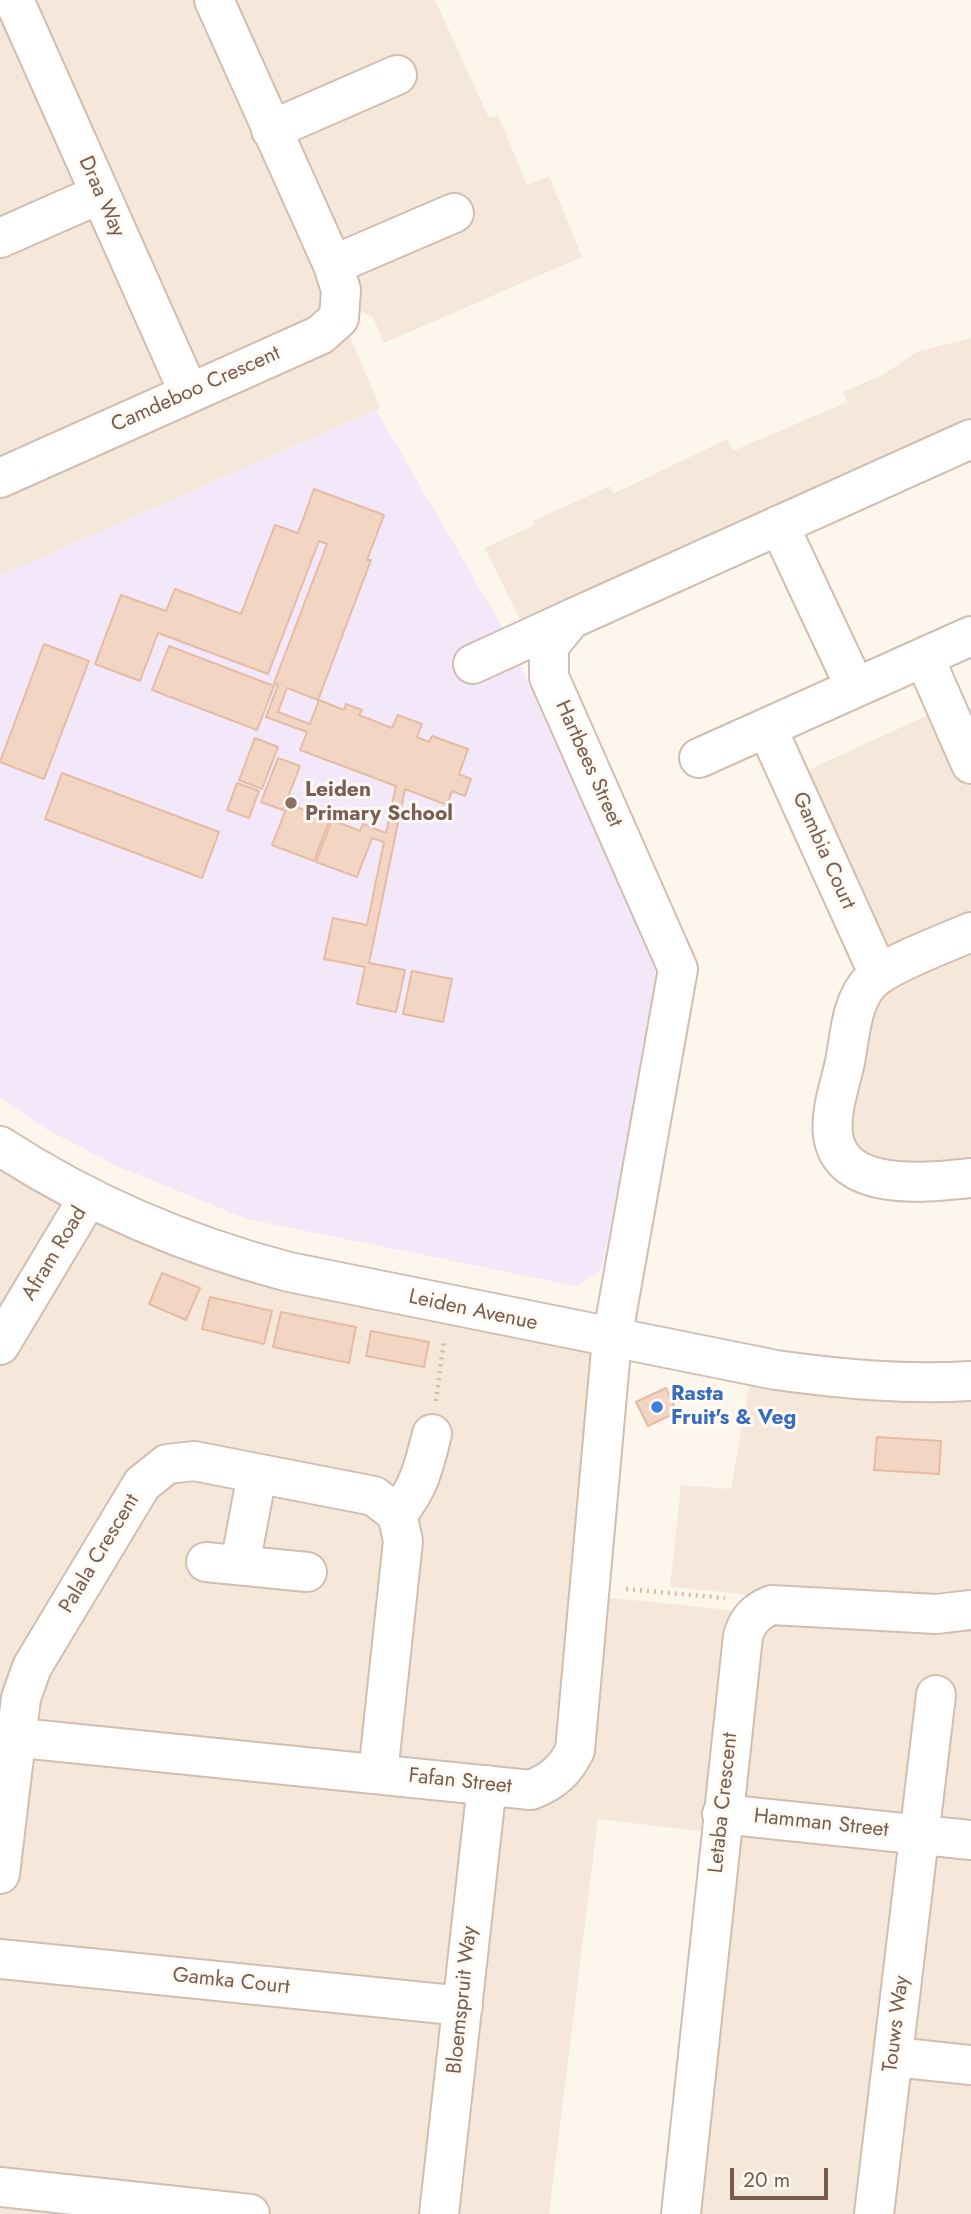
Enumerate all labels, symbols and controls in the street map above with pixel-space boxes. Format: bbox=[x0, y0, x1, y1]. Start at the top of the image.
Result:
street label: Draa Way bbox=[72, 153, 130, 241]
street label: Camdeboo Crescent bbox=[108, 341, 284, 439]
street label: Hartbees Street bbox=[549, 697, 627, 831]
place label: Leiden Primary School bbox=[305, 778, 453, 828]
street label: Gambia Court bbox=[786, 788, 860, 914]
marker: Leiden Primary School bbox=[283, 795, 299, 811]
street label: Afram Road bbox=[17, 1202, 93, 1306]
street label: Leiden Avenue bbox=[406, 1285, 540, 1337]
place label: Rasta Fruit's & Veg bbox=[671, 1382, 796, 1432]
marker: Rasta Fruit's & Veg bbox=[649, 1399, 665, 1415]
street label: Palala Crescent bbox=[55, 1490, 145, 1618]
street label: Letaba Crescent bbox=[704, 1731, 744, 1875]
street label: Fafan Street bbox=[407, 1764, 513, 1800]
street label: Hamman Street bbox=[752, 1804, 890, 1844]
street label: Bloemspruit Way bbox=[443, 1925, 483, 2075]
street label: Gamka Court bbox=[171, 1963, 291, 2001]
street label: Touws Way bbox=[879, 1974, 915, 2074]
scale bar bbox=[733, 2154, 831, 2198]
text: 20 m bbox=[743, 2165, 790, 2195]

